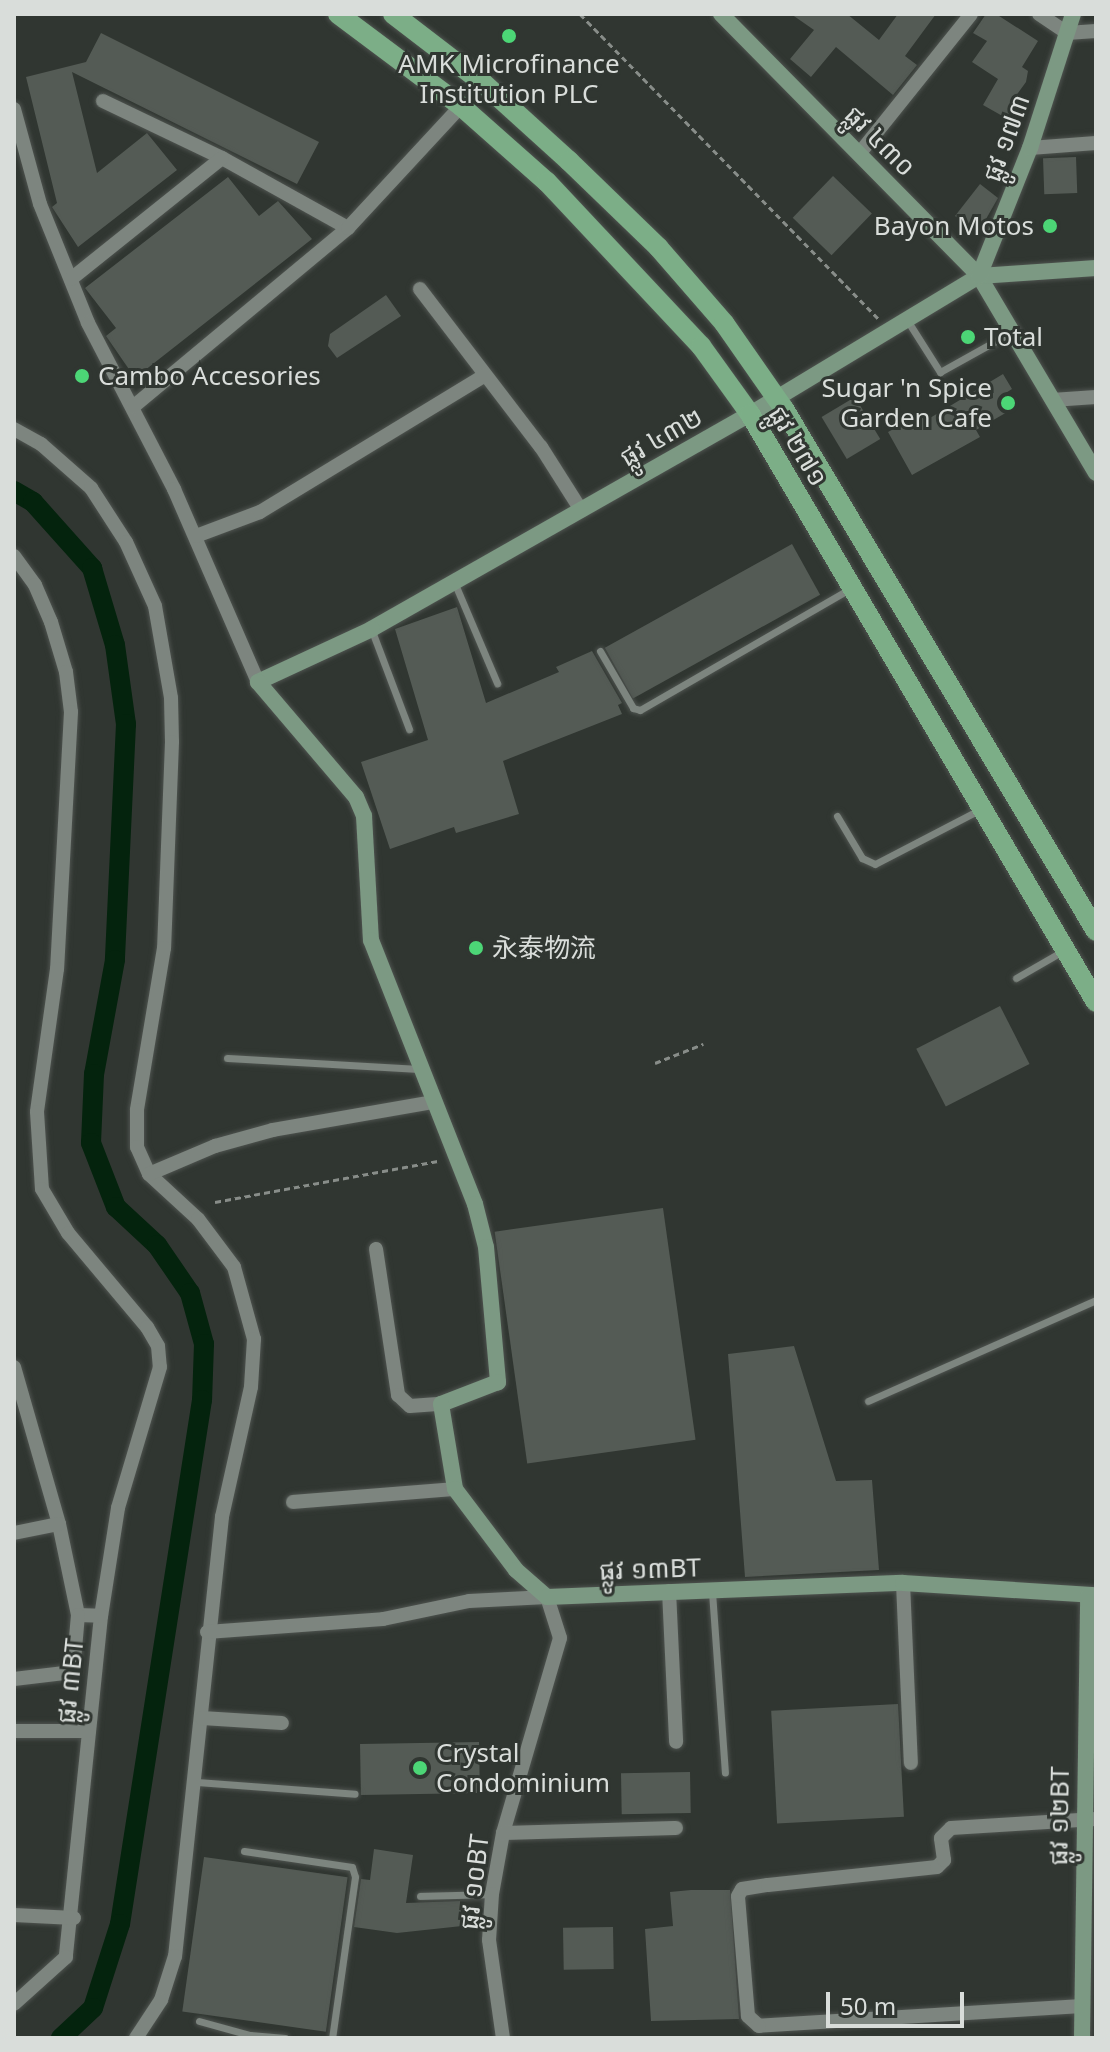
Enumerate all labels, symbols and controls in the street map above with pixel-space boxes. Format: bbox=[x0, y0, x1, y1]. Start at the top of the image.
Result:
marker: AMK Microfinance Institution PLC bbox=[500, 27, 518, 45]
place label: AMK Microfinance Institution PLC bbox=[398, 48, 620, 110]
street label: ផ្លូវ ១៧៣ bbox=[976, 90, 1036, 186]
street label: ផ្លូវ ៤៣០ bbox=[838, 99, 922, 183]
place label: Bayon Motos bbox=[874, 210, 1034, 242]
marker: Bayon Motos bbox=[1041, 217, 1059, 235]
place label: Total bbox=[984, 321, 1043, 353]
marker: Total bbox=[959, 328, 977, 346]
place label: Cambo Accesories bbox=[98, 360, 321, 392]
marker: Cambo Accesories bbox=[73, 367, 91, 385]
place label: Sugar 'n Spice Garden Cafe bbox=[822, 372, 992, 434]
marker: Sugar 'n Spice Garden Cafe bbox=[999, 394, 1017, 412]
street label: ផ្លូវ ២៧១ bbox=[762, 400, 834, 492]
street label: ផ្លូវ ៤៣២ bbox=[614, 401, 708, 473]
place label: 永泰物流 bbox=[492, 932, 596, 964]
marker: 永泰物流 bbox=[467, 939, 485, 957]
street label: ផ្លូវ ១៣BT bbox=[598, 1552, 702, 1586]
street label: ផ្លូវ ៣BT bbox=[50, 1637, 90, 1725]
place label: Crystal Condominium bbox=[436, 1737, 610, 1798]
marker: Crystal Condominium bbox=[411, 1759, 429, 1777]
street label: ផ្លូវ ១២BT bbox=[1043, 1766, 1075, 1866]
street label: ផ្លូវ ១០BT bbox=[453, 1832, 495, 1932]
scale bar bbox=[830, 1976, 968, 2026]
text: 50 m bbox=[840, 1989, 896, 2022]

